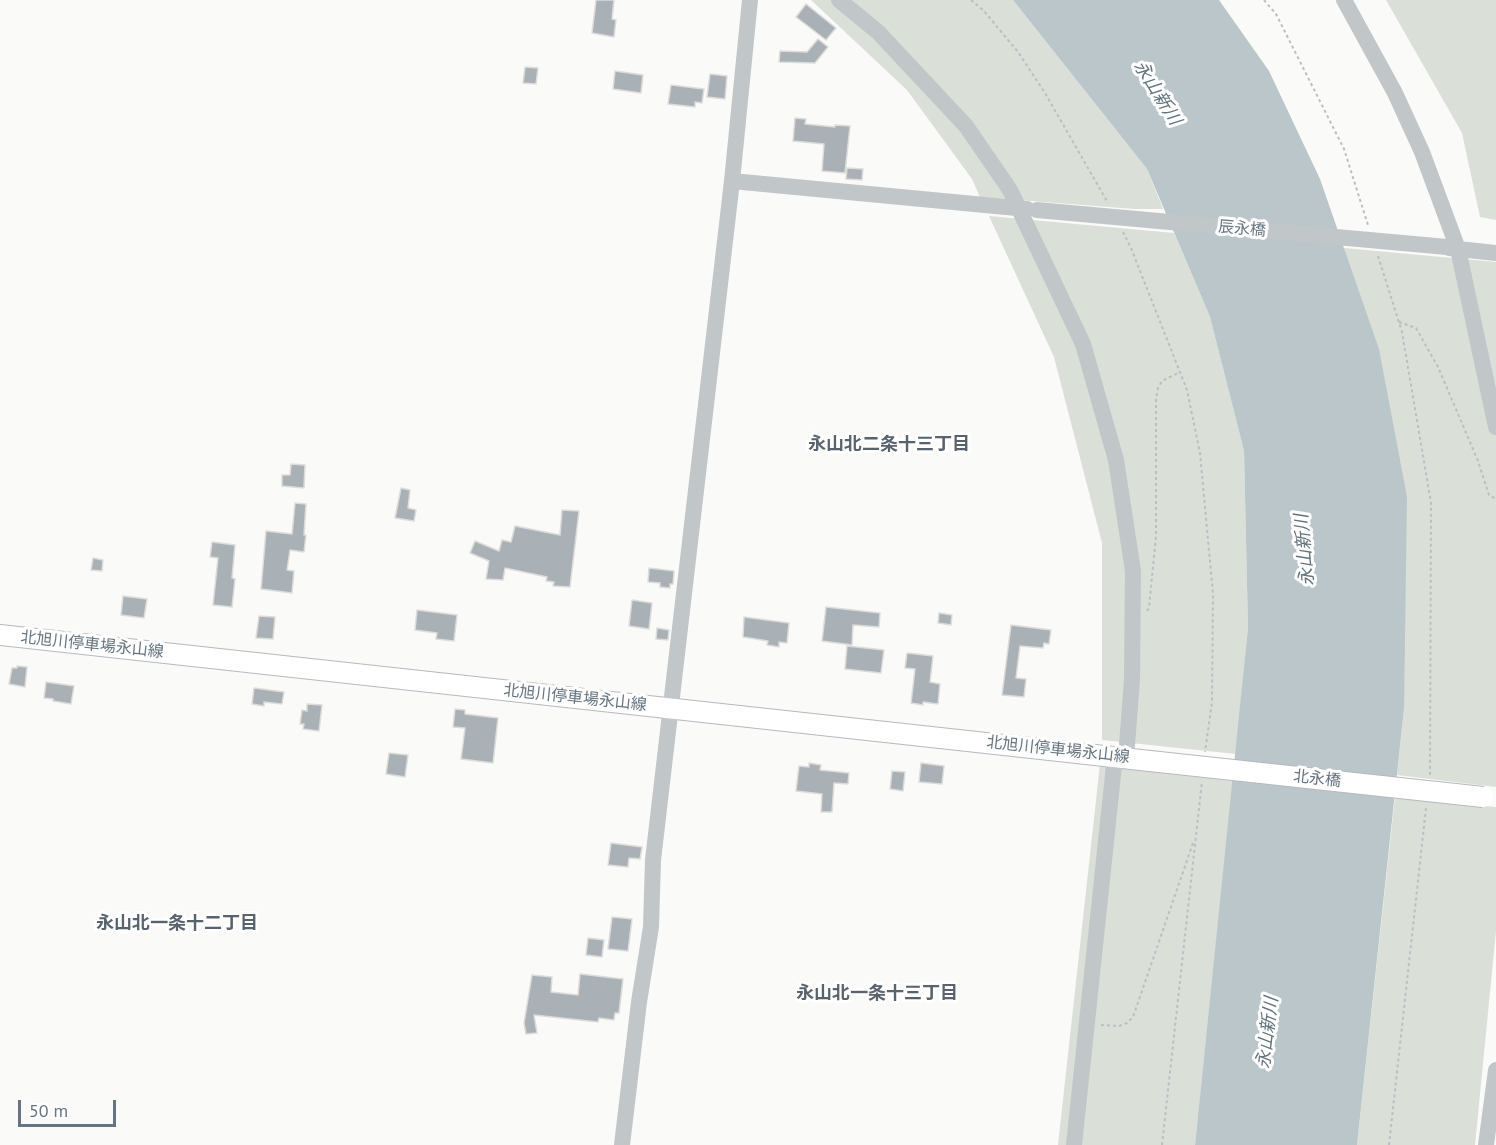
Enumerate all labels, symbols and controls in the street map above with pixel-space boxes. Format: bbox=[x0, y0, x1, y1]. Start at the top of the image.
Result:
water label: 永山新川 bbox=[1129, 57, 1185, 129]
street label: 辰永橋 bbox=[1217, 217, 1267, 241]
district label: 永山北二条十三丁目 bbox=[808, 434, 970, 456]
water label: 永山新川 bbox=[1291, 513, 1319, 587]
street label: 北旭川停車場永山線 bbox=[19, 628, 165, 662]
street label: 北旭川停車場永山線 bbox=[502, 681, 648, 715]
street label: 北旭川停車場永山線 bbox=[985, 733, 1131, 767]
street label: 北永橋 bbox=[1292, 767, 1342, 791]
district label: 永山北一条十二丁目 bbox=[96, 913, 258, 935]
district label: 永山北一条十三丁目 bbox=[796, 983, 958, 1005]
water label: 永山新川 bbox=[1253, 996, 1283, 1070]
scale bar bbox=[21, 1088, 118, 1126]
text: 50 m bbox=[29, 1099, 68, 1122]

